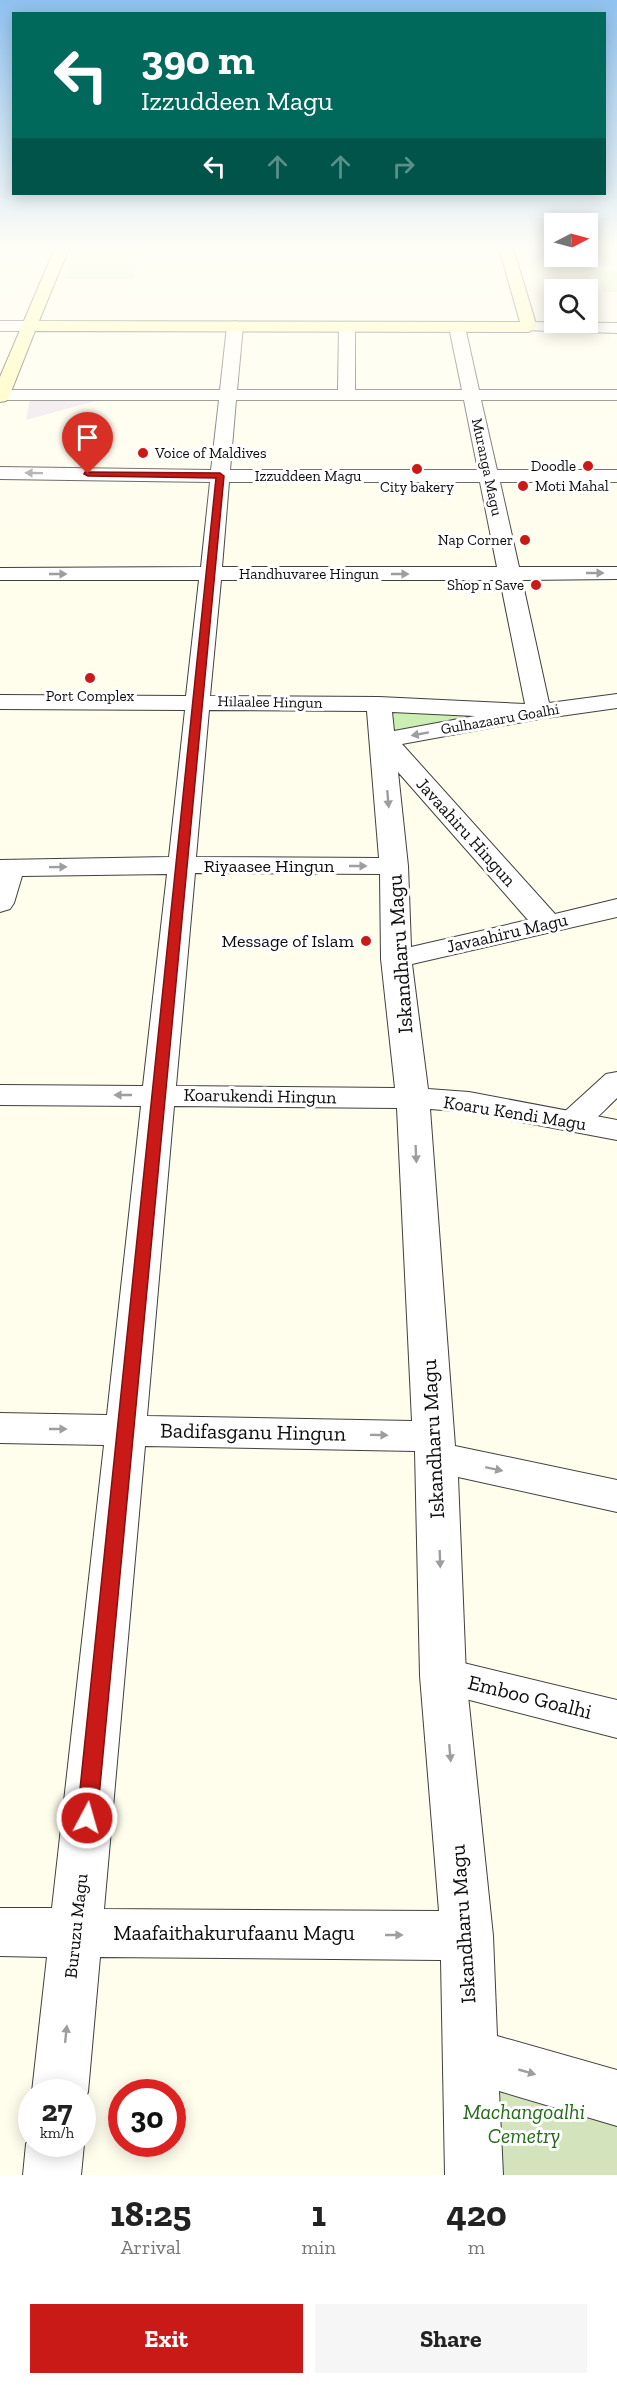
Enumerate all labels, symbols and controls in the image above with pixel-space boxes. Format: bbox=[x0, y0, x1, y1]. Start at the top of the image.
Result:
text: 390 m bbox=[141, 34, 255, 85]
icon: left bbox=[42, 36, 120, 114]
text: Izzuddeen Magu bbox=[141, 85, 333, 117]
icon: left bbox=[198, 150, 231, 183]
icon: ahead bbox=[261, 150, 294, 183]
icon: ahead bbox=[324, 150, 357, 183]
icon: right bbox=[387, 150, 420, 183]
north arrow bbox=[544, 213, 598, 267]
map controls bbox=[544, 213, 598, 333]
button: search bbox=[544, 279, 598, 333]
pin bbox=[62, 412, 113, 474]
street label: Muranga Magu bbox=[468, 417, 506, 518]
icon: arrive bbox=[71, 421, 104, 454]
place label: Voice of Maldives bbox=[154, 444, 266, 462]
marker: Voice of Maldives bbox=[136, 446, 150, 460]
place label: Doodle bbox=[531, 457, 576, 475]
marker: Doodle bbox=[581, 459, 595, 473]
marker: City bakery bbox=[410, 462, 424, 476]
street label: Izzuddeen Magu bbox=[255, 467, 362, 485]
one-way arrow bbox=[24, 468, 43, 478]
place label: Moti Mahal bbox=[535, 477, 609, 495]
place label: City bakery bbox=[380, 478, 454, 496]
marker: Moti Mahal bbox=[516, 479, 530, 493]
place label: Nap Corner bbox=[438, 531, 513, 549]
marker: Nap Corner bbox=[518, 533, 532, 547]
street label: Handhuvaree Hingun bbox=[239, 565, 379, 583]
one-way arrow bbox=[586, 568, 605, 578]
one-way arrow bbox=[49, 569, 68, 579]
one-way arrow bbox=[391, 569, 410, 579]
place label: Shop n Save bbox=[447, 576, 524, 594]
marker: Shop n Save bbox=[529, 578, 543, 592]
marker: Port Complex bbox=[83, 671, 97, 685]
place label: Port Complex bbox=[46, 687, 134, 705]
street label: Hilaalee Hingun bbox=[217, 692, 323, 712]
street label: Gulhazaaru Goalhi bbox=[439, 700, 561, 738]
one-way arrow bbox=[410, 730, 429, 739]
street label: Javaahiru Hingun bbox=[411, 773, 521, 891]
one-way arrow bbox=[384, 789, 393, 808]
street label: Riyaasee Hingun bbox=[204, 855, 335, 877]
one-way arrow bbox=[349, 861, 368, 871]
one-way arrow bbox=[49, 862, 68, 872]
street label: Iskandharu Magu bbox=[381, 873, 418, 1034]
street label: Javaahiru Magu bbox=[444, 908, 570, 958]
place label: Message of Islam bbox=[222, 930, 354, 952]
marker: Message of Islam bbox=[359, 934, 373, 948]
street label: Koarukendi Hingun bbox=[183, 1084, 337, 1108]
one-way arrow bbox=[114, 1090, 133, 1100]
street label: Koaru Kendi Magu bbox=[442, 1091, 588, 1135]
one-way arrow bbox=[412, 1145, 421, 1164]
street label: Iskandharu Magu bbox=[416, 1359, 449, 1519]
street label: Badifasganu Hingun bbox=[160, 1417, 346, 1446]
one-way arrow bbox=[49, 1424, 68, 1434]
one-way arrow bbox=[370, 1430, 389, 1440]
one-way arrow bbox=[485, 1465, 504, 1474]
one-way arrow bbox=[435, 1549, 444, 1568]
street label: Emboo Goalhi bbox=[466, 1669, 595, 1724]
one-way arrow bbox=[445, 1744, 455, 1763]
position arrow bbox=[55, 1786, 119, 1850]
street label: Iskandharu Magu bbox=[444, 1843, 481, 2004]
street label: Buruzu Magu bbox=[60, 1872, 92, 1980]
street label: Maafaithakurufaanu Magu bbox=[113, 1920, 355, 1945]
one-way arrow bbox=[385, 1930, 404, 1940]
one-way arrow bbox=[61, 2025, 71, 2044]
one-way arrow bbox=[518, 2068, 536, 2078]
speed limit sign: 30 bbox=[108, 2079, 186, 2157]
text: 27 bbox=[42, 2093, 72, 2129]
park label: Machangoalhi Cemetry bbox=[463, 2099, 585, 2148]
text: km/h bbox=[40, 2124, 74, 2142]
text: 18:25 bbox=[110, 2192, 191, 2235]
text: 1 bbox=[311, 2192, 326, 2235]
text: 420 bbox=[446, 2192, 507, 2235]
text: Arrival bbox=[121, 2235, 181, 2259]
text: min bbox=[302, 2235, 336, 2259]
text: m bbox=[468, 2235, 485, 2259]
button: Exit bbox=[30, 2304, 303, 2373]
button: Share bbox=[315, 2304, 587, 2373]

